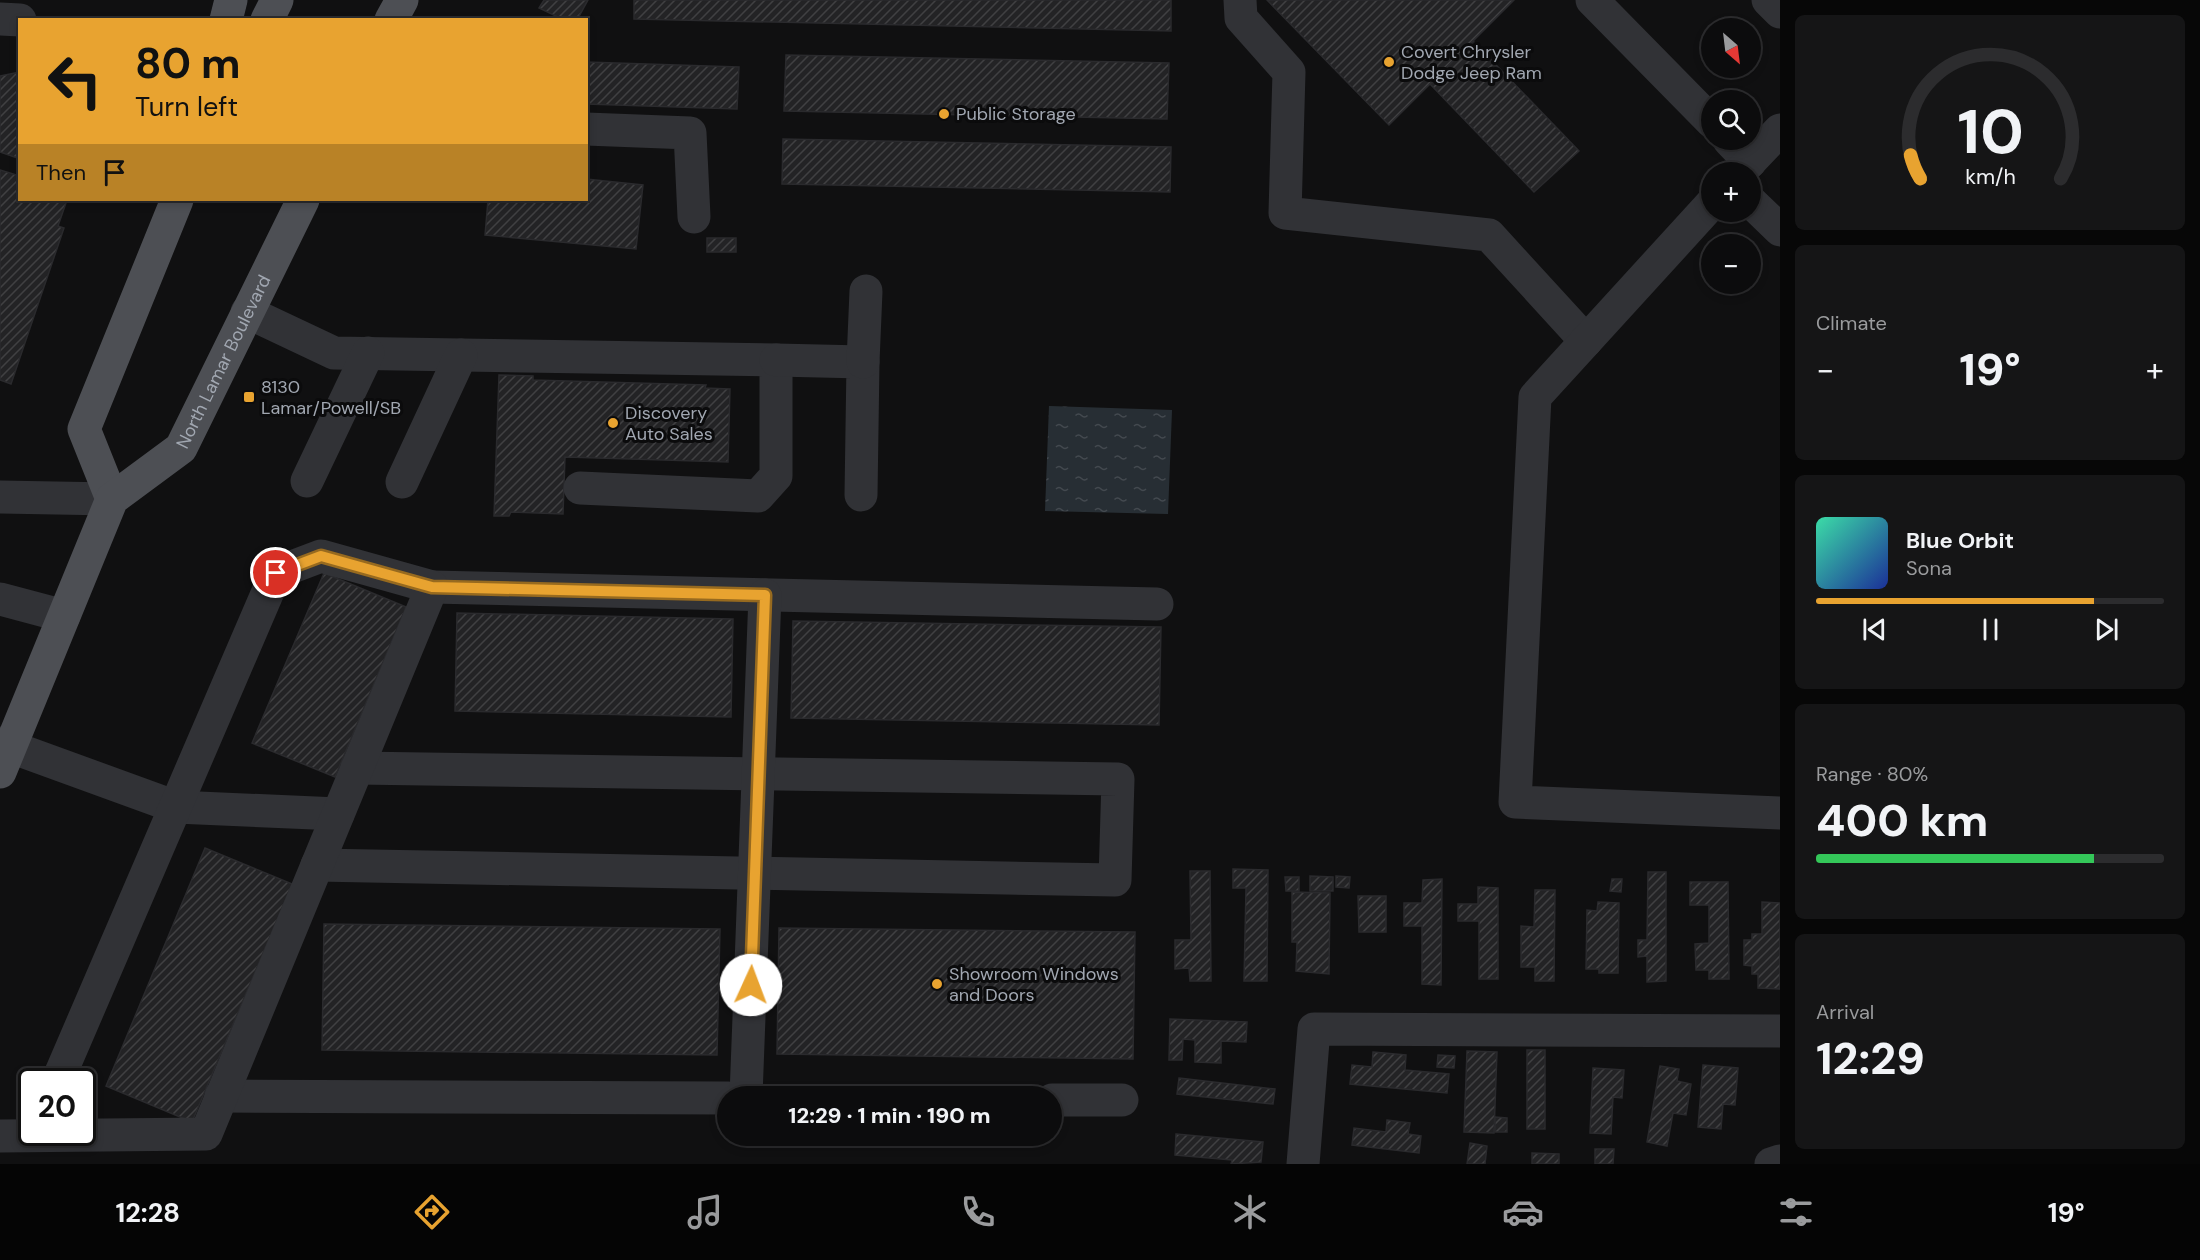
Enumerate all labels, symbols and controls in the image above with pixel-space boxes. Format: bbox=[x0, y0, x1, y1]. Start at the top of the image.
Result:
north arrow bbox=[1701, 18, 1761, 78]
map controls bbox=[1701, 18, 1761, 294]
text: 80 m bbox=[135, 36, 241, 91]
place label: Covert Chrysler Dodge Jeep Ram bbox=[1401, 40, 1542, 85]
icon: left bbox=[36, 42, 114, 120]
marker: Covert Chrysler Dodge Jeep Ram bbox=[1382, 55, 1396, 69]
text: Turn left bbox=[135, 89, 238, 124]
button: search bbox=[1701, 90, 1761, 150]
text: 10 bbox=[1957, 92, 2023, 173]
place label: Public Storage bbox=[956, 102, 1076, 126]
marker: Public Storage bbox=[937, 107, 951, 121]
icon: arrive bbox=[98, 156, 131, 189]
text: Then bbox=[36, 158, 86, 187]
button: + bbox=[1701, 162, 1761, 222]
text: km/h bbox=[1965, 164, 2015, 192]
button: − bbox=[1701, 234, 1761, 294]
street label: North Lamar Boulevard bbox=[171, 271, 276, 453]
text: Climate bbox=[1816, 310, 1887, 336]
text: 19° bbox=[1959, 340, 2021, 399]
text: − bbox=[1816, 348, 1834, 391]
text: + bbox=[2146, 348, 2164, 391]
place label: 8130 Lamar/Powell/SB bbox=[261, 375, 401, 420]
marker: 8130 Lamar/Powell/SB bbox=[242, 390, 256, 404]
place label: Discovery Auto Sales bbox=[625, 401, 713, 446]
marker: Discovery Auto Sales bbox=[606, 416, 620, 430]
text: Blue Orbit bbox=[1906, 526, 2014, 555]
pin bbox=[250, 547, 301, 598]
text: Sona bbox=[1906, 555, 1952, 581]
icon: arrive bbox=[259, 556, 292, 589]
icon: previous bbox=[1858, 613, 1891, 646]
icon: pause bbox=[1974, 613, 2007, 646]
icon: next bbox=[2090, 613, 2123, 646]
text: Range · 80% bbox=[1816, 761, 1928, 787]
text: 400 km bbox=[1816, 791, 1988, 850]
position arrow bbox=[719, 953, 783, 1017]
place label: Showroom Windows and Doors bbox=[949, 962, 1119, 1007]
marker: Showroom Windows and Doors bbox=[930, 977, 944, 991]
text: Arrival bbox=[1816, 999, 1874, 1025]
text: 12:29 bbox=[1816, 1029, 1925, 1088]
speed limit sign: 20 bbox=[18, 1068, 96, 1146]
text: 12:29 · 1 min · 190 m bbox=[788, 1101, 991, 1130]
icon: directions bbox=[411, 1191, 453, 1233]
icon: music bbox=[684, 1191, 726, 1233]
icon: phone bbox=[957, 1191, 999, 1233]
icon: climate bbox=[1229, 1191, 1271, 1233]
icon: car bbox=[1502, 1191, 1544, 1233]
icon: filters bbox=[1775, 1191, 1817, 1233]
text: 12:28 bbox=[115, 1195, 180, 1230]
text: 19° bbox=[2048, 1195, 2085, 1230]

